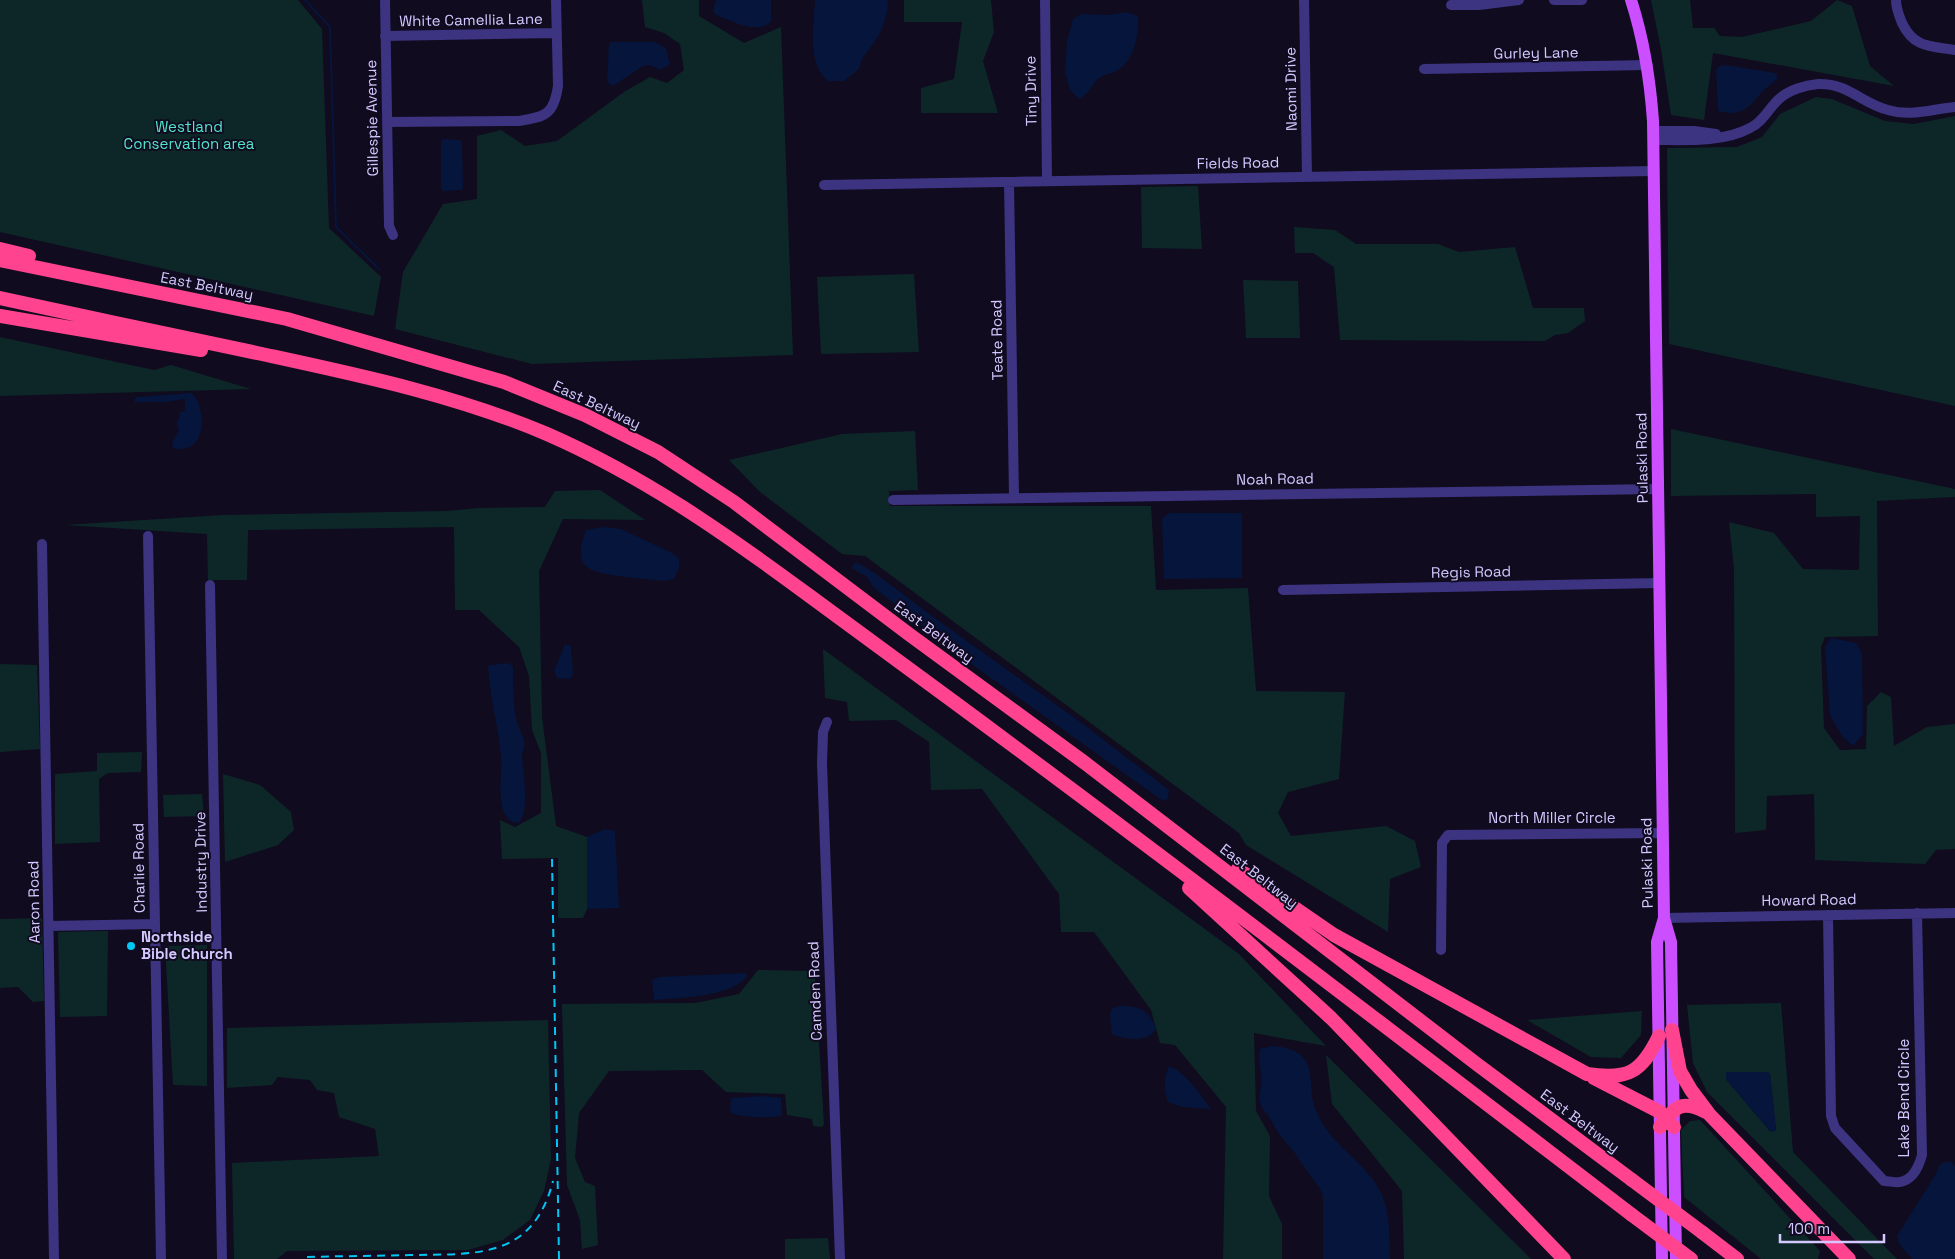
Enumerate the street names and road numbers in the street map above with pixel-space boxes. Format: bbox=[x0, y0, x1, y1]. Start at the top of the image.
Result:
street label: White Camellia Lane bbox=[399, 9, 543, 30]
street label: Gurley Lane bbox=[1493, 42, 1579, 63]
street label: Naomi Drive bbox=[1280, 47, 1301, 131]
street label: Tiny Drive bbox=[1020, 56, 1041, 126]
street label: Gillespie Avenue bbox=[361, 59, 382, 176]
street label: Fields Road bbox=[1197, 152, 1279, 173]
street label: East Beltway bbox=[159, 267, 255, 304]
street label: Teate Road bbox=[986, 300, 1007, 380]
street label: East Beltway bbox=[550, 376, 644, 433]
street label: Pulaski Road bbox=[1631, 412, 1652, 504]
street label: Noah Road bbox=[1236, 468, 1314, 489]
street label: Regis Road bbox=[1431, 561, 1511, 582]
street label: East Beltway bbox=[891, 596, 978, 667]
street label: North Miller Circle bbox=[1488, 808, 1616, 827]
street label: Industry Drive bbox=[190, 811, 211, 913]
street label: Pulaski Road bbox=[1636, 817, 1657, 909]
street label: Charlie Road bbox=[128, 823, 149, 913]
street label: East Beltway bbox=[1216, 839, 1302, 912]
street label: Aaron Road bbox=[23, 861, 44, 943]
street label: Howard Road bbox=[1761, 889, 1857, 910]
street label: Camden Road bbox=[803, 941, 826, 1041]
street label: Lake Bend Circle bbox=[1894, 1038, 1913, 1157]
street label: East Beltway bbox=[1537, 1085, 1624, 1157]

